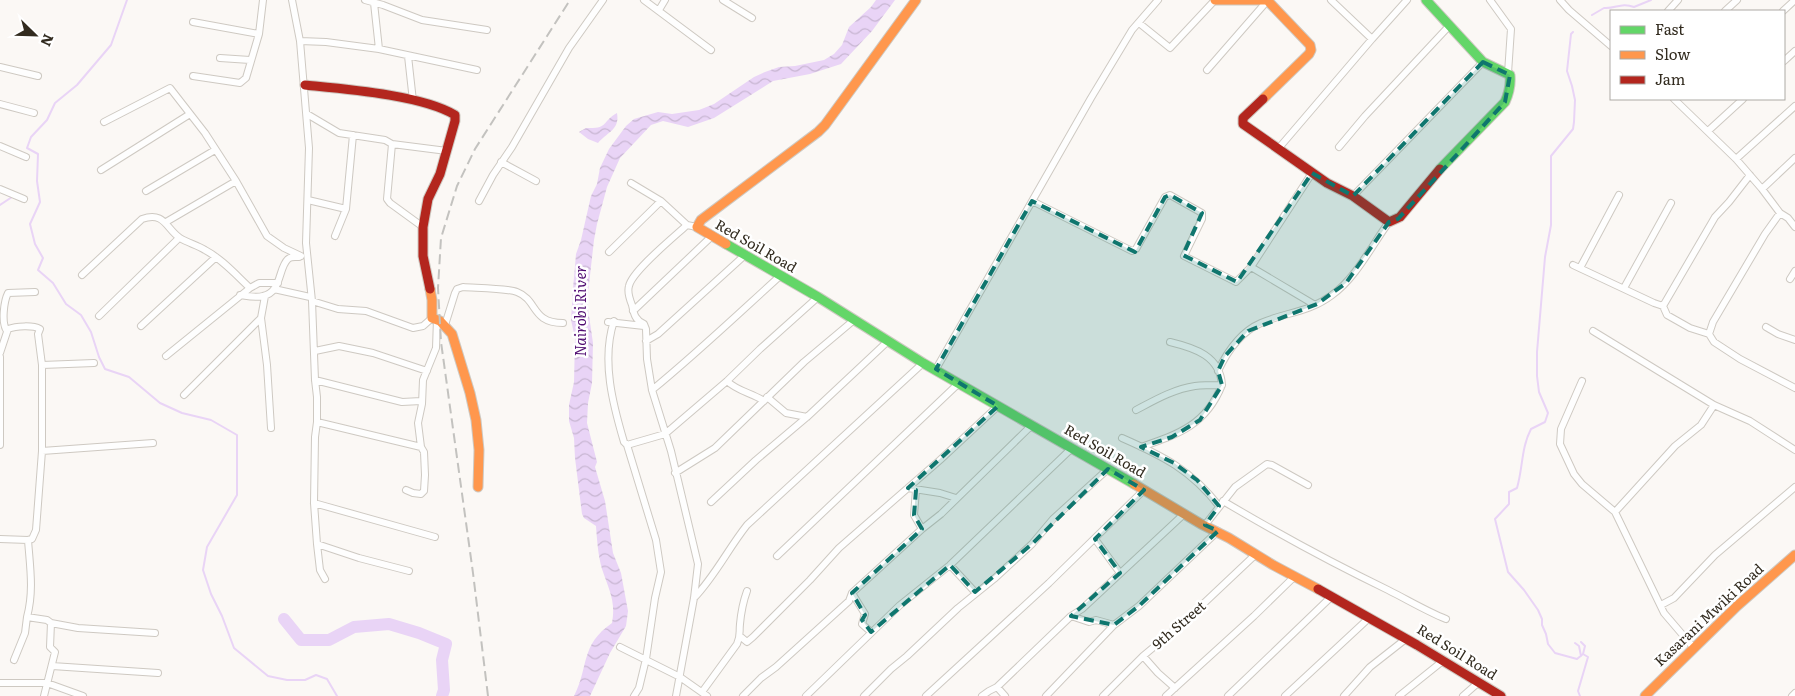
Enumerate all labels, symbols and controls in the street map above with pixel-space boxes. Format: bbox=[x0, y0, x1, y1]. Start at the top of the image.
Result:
north arrow bbox=[10, 10, 60, 60]
legend bbox=[1610, 10, 1785, 100]
text: Fast bbox=[1655, 17, 1684, 40]
text: N bbox=[36, 31, 59, 50]
text: Slow bbox=[1655, 42, 1690, 65]
text: Jam bbox=[1655, 67, 1686, 90]
street label: Red Soil Road bbox=[712, 214, 801, 277]
water label: Nairobi River bbox=[568, 265, 591, 357]
street label: Red Soil Road bbox=[1061, 419, 1150, 482]
street label: Kasarani Mwiki Road bbox=[1649, 558, 1768, 670]
street label: 9th Street bbox=[1147, 595, 1210, 653]
street label: Red Soil Road bbox=[1414, 619, 1502, 684]

